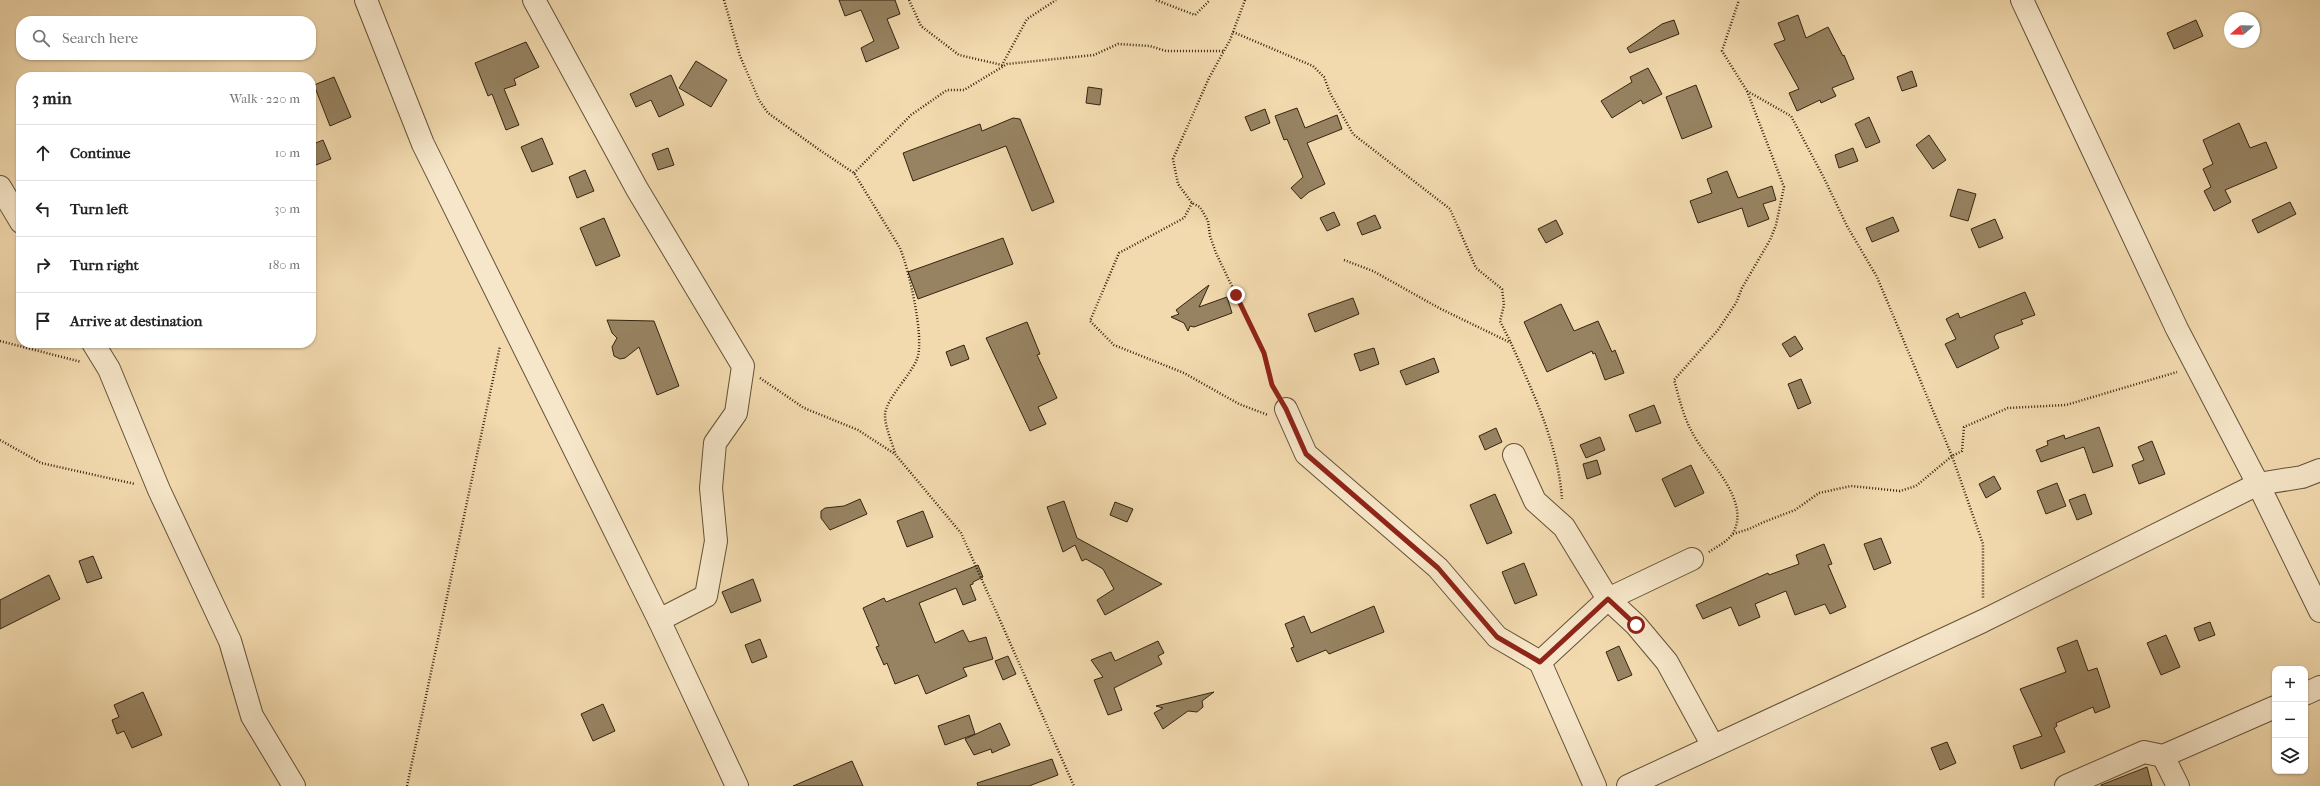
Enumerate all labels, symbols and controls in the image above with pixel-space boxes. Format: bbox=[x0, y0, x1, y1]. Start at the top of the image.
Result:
north arrow bbox=[2224, 12, 2260, 48]
search box bbox=[16, 16, 316, 60]
icon: search bbox=[30, 27, 52, 49]
text: Search here bbox=[62, 29, 138, 47]
text: 3 min bbox=[32, 88, 72, 108]
text: Walk · 220 m bbox=[229, 91, 300, 106]
icon: ahead bbox=[32, 142, 54, 164]
text: Continue bbox=[70, 144, 130, 162]
text: 10 m bbox=[275, 145, 300, 160]
icon: left bbox=[32, 198, 54, 220]
text: Turn left bbox=[70, 200, 128, 218]
text: 30 m bbox=[274, 201, 300, 216]
icon: right bbox=[32, 254, 54, 276]
text: Turn right bbox=[70, 256, 139, 274]
text: 180 m bbox=[268, 257, 300, 272]
route end bbox=[1227, 286, 1245, 304]
icon: arrive bbox=[32, 310, 54, 332]
text: Arrive at destination bbox=[70, 312, 202, 330]
route start bbox=[1627, 616, 1645, 634]
map controls bbox=[2272, 666, 2308, 774]
button: + bbox=[2272, 666, 2308, 702]
button: − bbox=[2272, 702, 2308, 738]
button: layers bbox=[2272, 738, 2308, 774]

